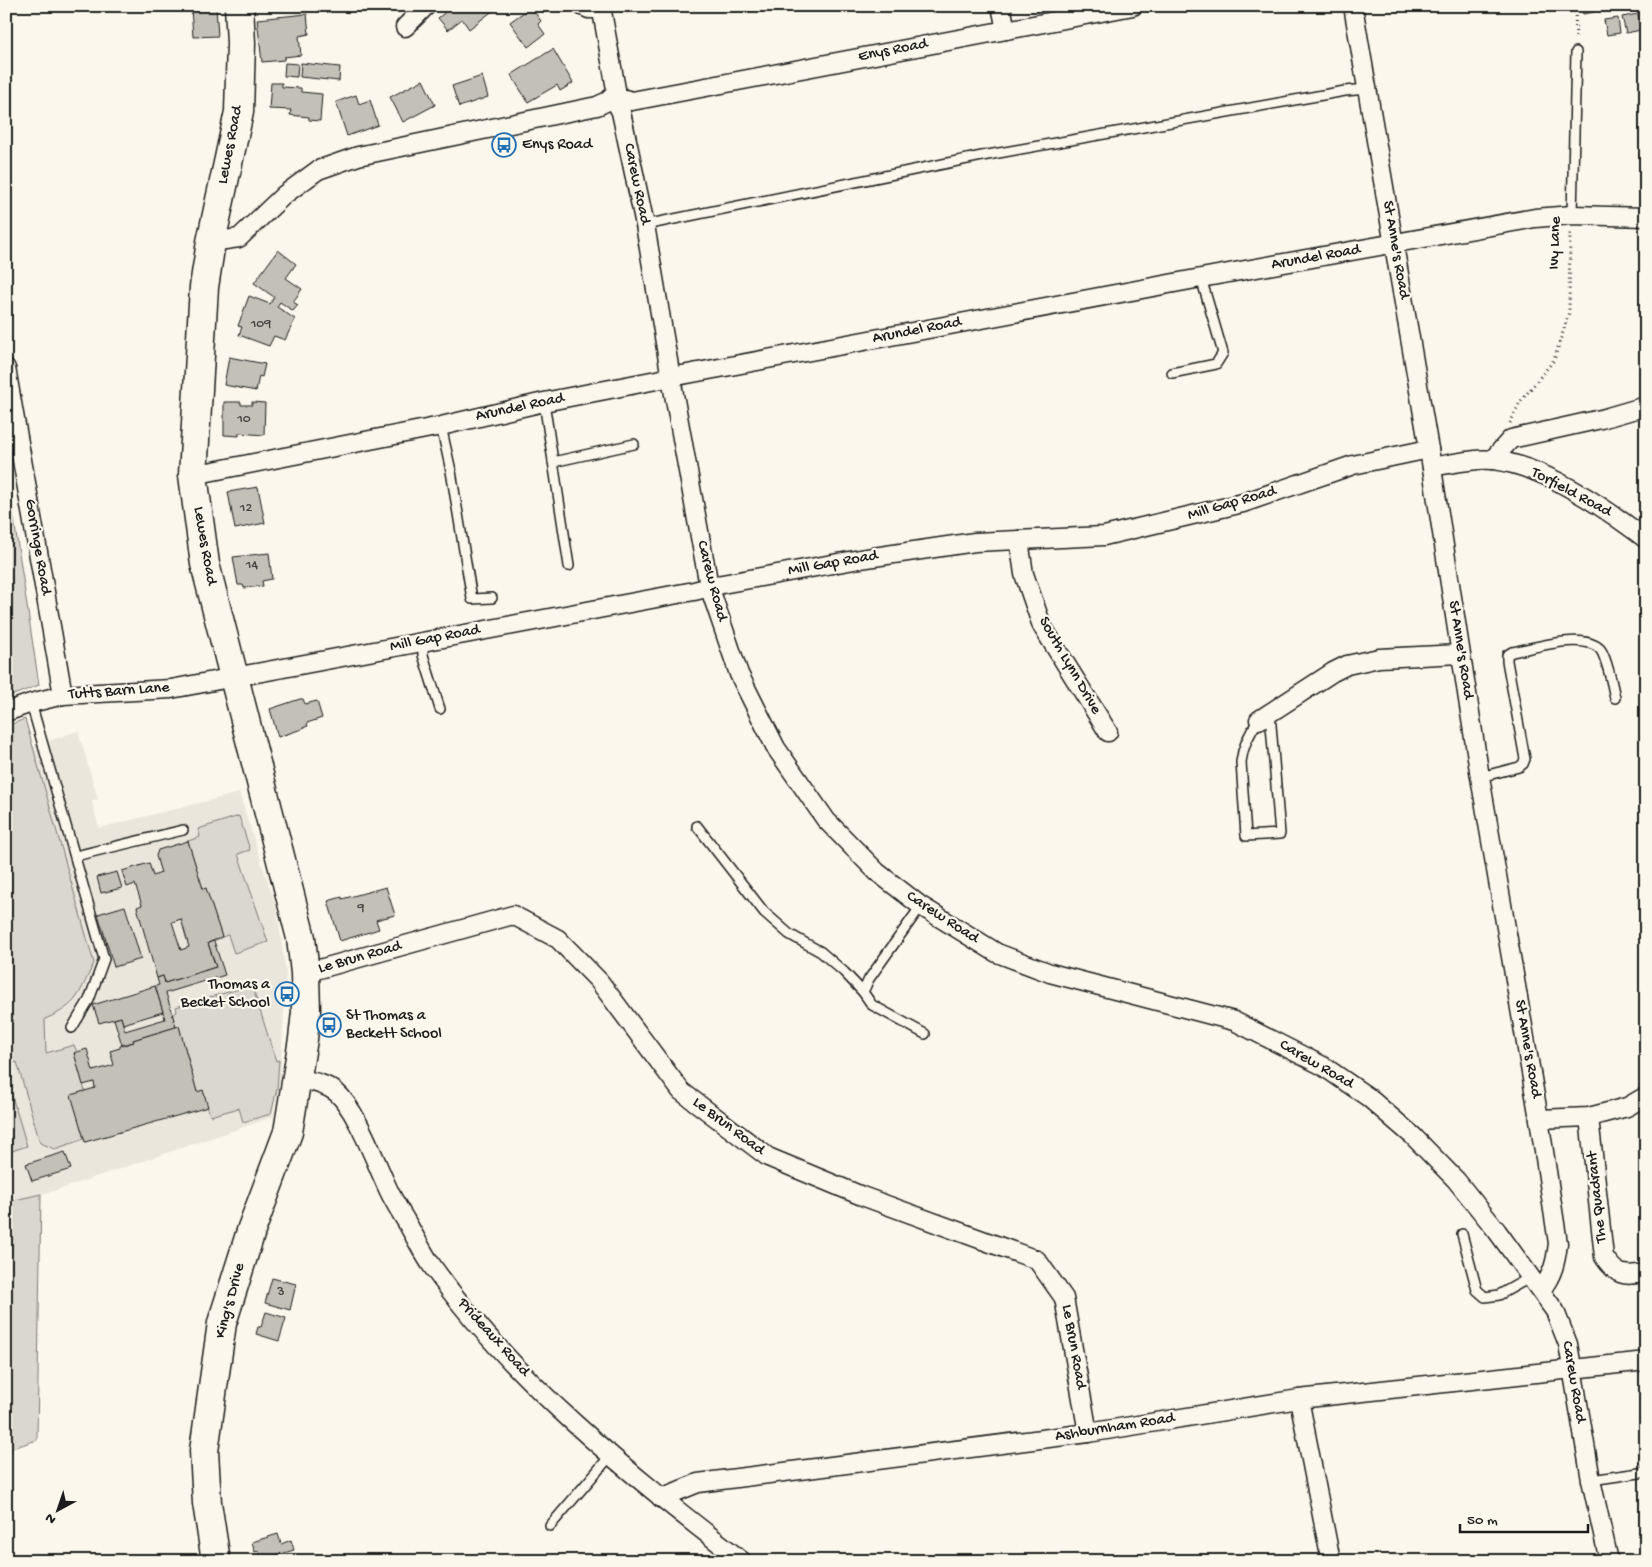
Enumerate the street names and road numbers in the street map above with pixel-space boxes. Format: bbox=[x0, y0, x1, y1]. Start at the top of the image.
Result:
street label: Enys Road bbox=[857, 35, 931, 67]
street label: Lewes Road bbox=[214, 103, 248, 186]
street label: Carew Road bbox=[618, 142, 654, 228]
street label: St Anne's Road bbox=[1377, 199, 1413, 302]
street label: Ivy Lane bbox=[1546, 215, 1566, 270]
street label: Arundel Road bbox=[1270, 241, 1364, 275]
street label: Arundel Road bbox=[871, 313, 965, 349]
street label: Arundel Road bbox=[474, 389, 568, 427]
street label: Torfield Road bbox=[1527, 463, 1616, 523]
street label: Mill Gap Road bbox=[1186, 482, 1280, 526]
street label: Gorringe Road bbox=[19, 498, 55, 598]
street label: Lewes Road bbox=[188, 505, 221, 588]
street label: Carew Road bbox=[691, 539, 731, 625]
street label: Mill Gap Road bbox=[787, 546, 881, 581]
street label: St Anne's Road bbox=[1443, 599, 1477, 702]
street label: South Lynn Drive bbox=[1033, 614, 1105, 719]
street label: Mill Gap Road bbox=[389, 621, 483, 657]
street label: Tutts Barn Lane bbox=[67, 679, 171, 705]
street label: Carew Road bbox=[902, 888, 983, 949]
street label: Le Brun Road bbox=[316, 937, 405, 979]
street label: St Anne's Road bbox=[1509, 998, 1545, 1101]
street label: Carew Road bbox=[1275, 1036, 1358, 1095]
street label: Le Brun Road bbox=[688, 1094, 769, 1161]
street label: The Quadrant bbox=[1584, 1149, 1612, 1245]
street label: King's Drive bbox=[212, 1260, 250, 1341]
street label: Prideaux Road bbox=[452, 1294, 534, 1382]
street label: Le Brun Road bbox=[1056, 1303, 1090, 1392]
street label: Carew Road bbox=[1556, 1340, 1590, 1426]
street label: Ashburnham Road bbox=[1054, 1409, 1178, 1447]

